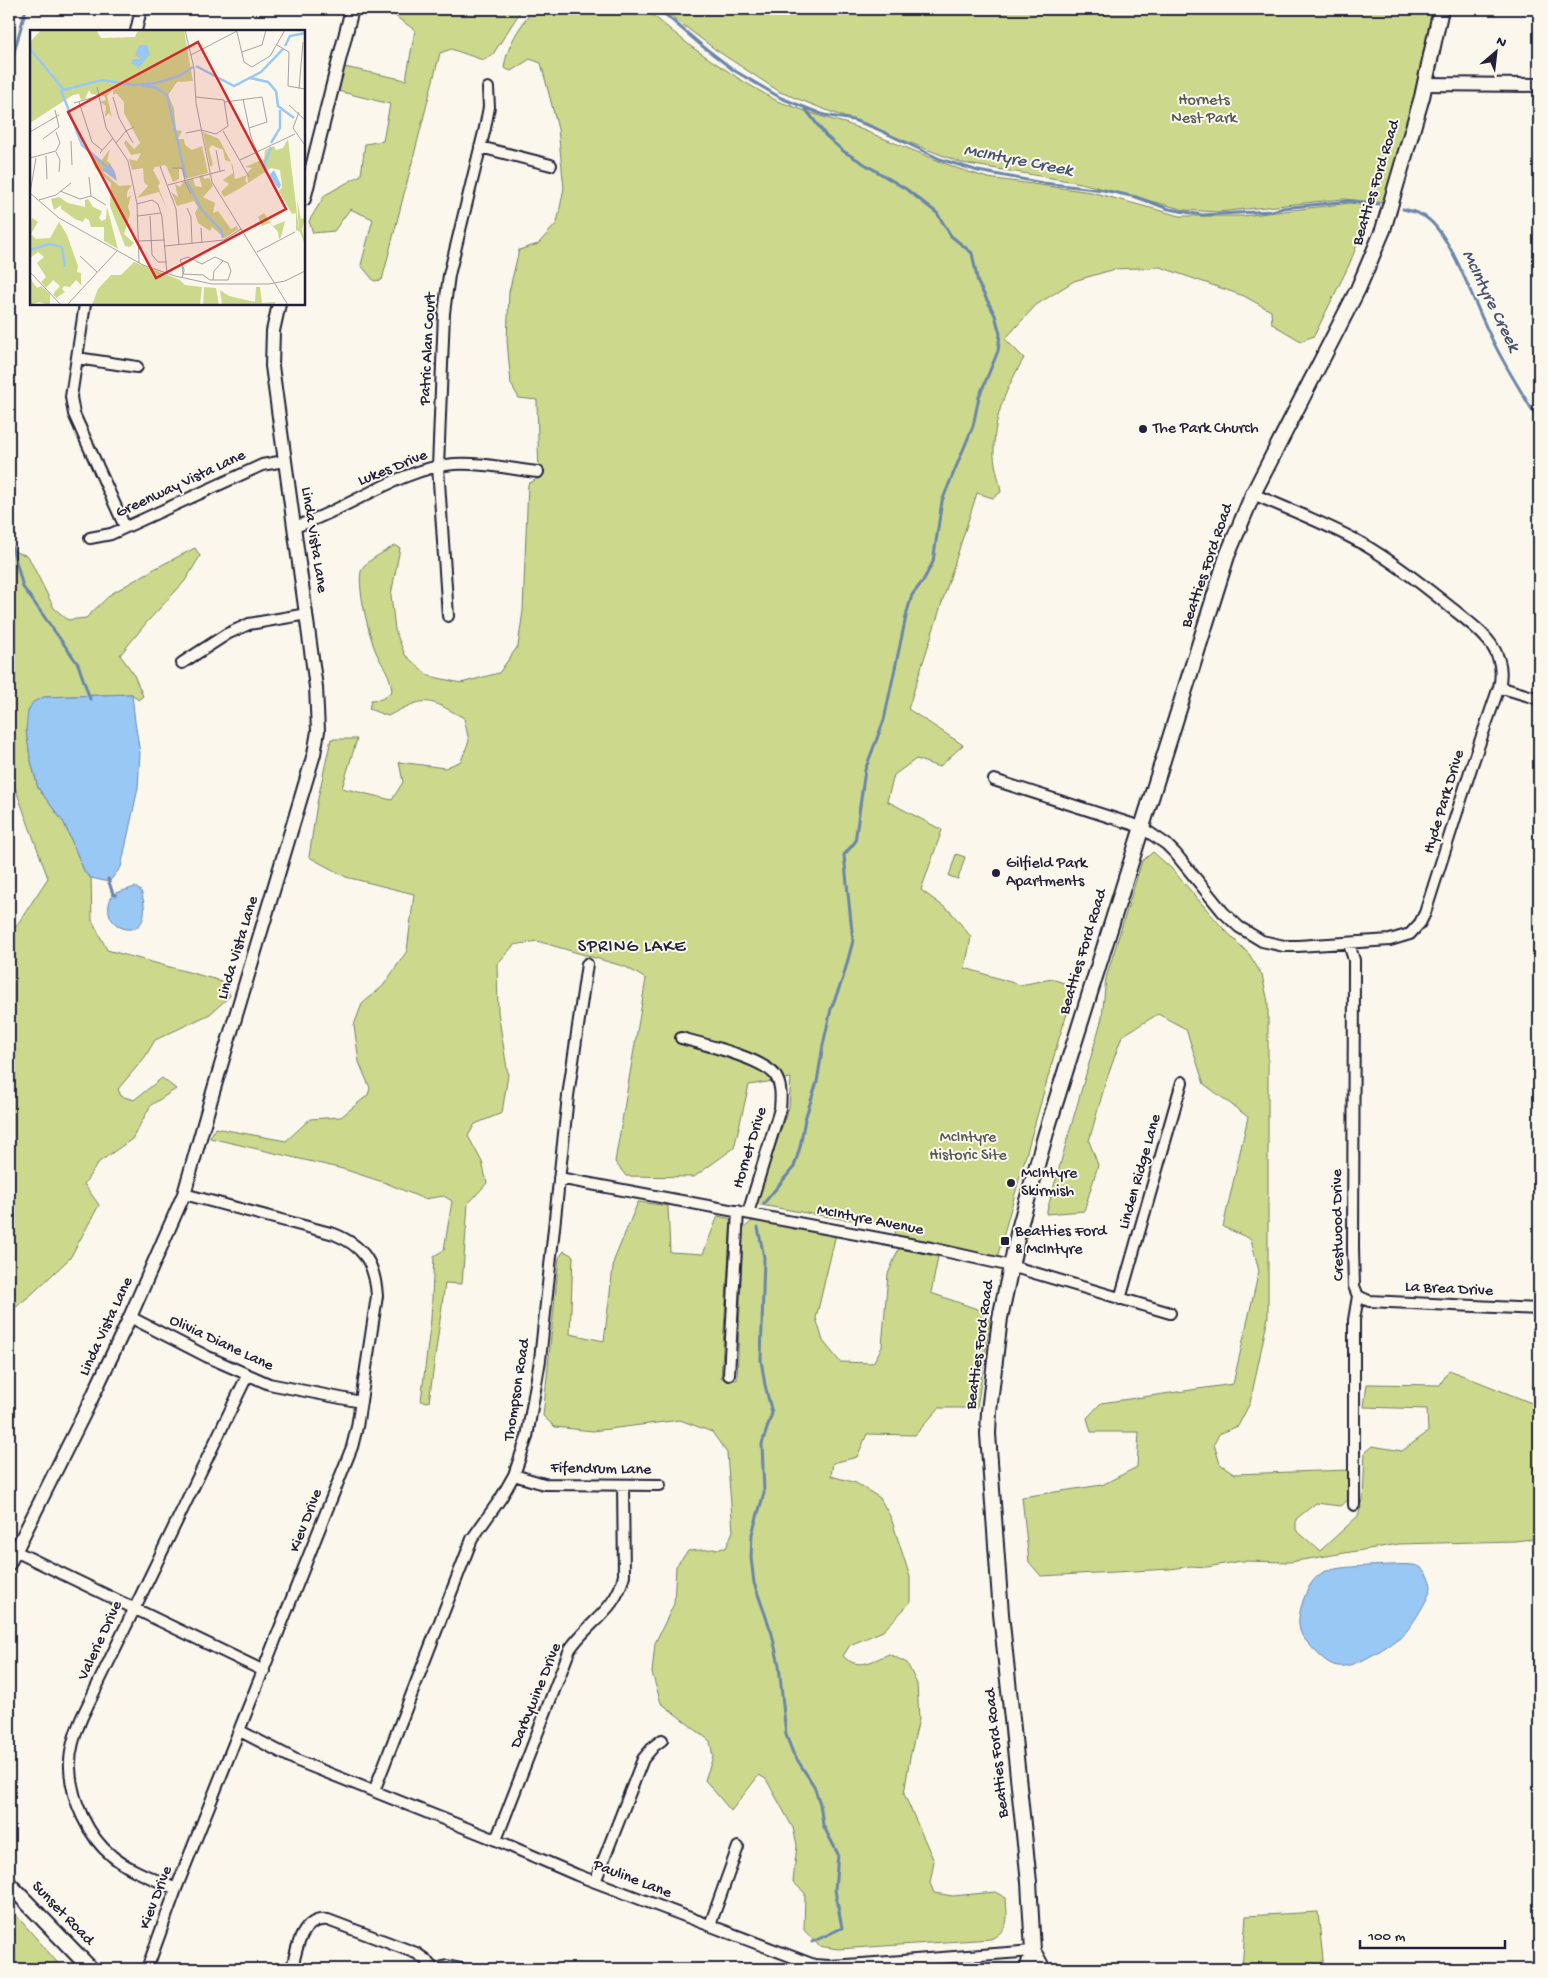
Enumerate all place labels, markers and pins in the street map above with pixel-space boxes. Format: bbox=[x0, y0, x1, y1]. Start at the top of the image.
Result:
place label: The Park Church bbox=[1152, 420, 1259, 439]
marker: The Park Church bbox=[1137, 423, 1149, 435]
place label: Gilfield Park Apartments bbox=[1006, 855, 1089, 892]
marker: Gilfield Park Apartments bbox=[990, 867, 1002, 879]
place label: McIntyre Skirmish bbox=[1021, 1165, 1078, 1202]
marker: McIntyre Skirmish bbox=[1005, 1177, 1017, 1189]
place label: Beatties Ford & McIntyre bbox=[1014, 1223, 1108, 1260]
marker: Beatties Ford & McIntyre bbox=[999, 1235, 1011, 1247]

